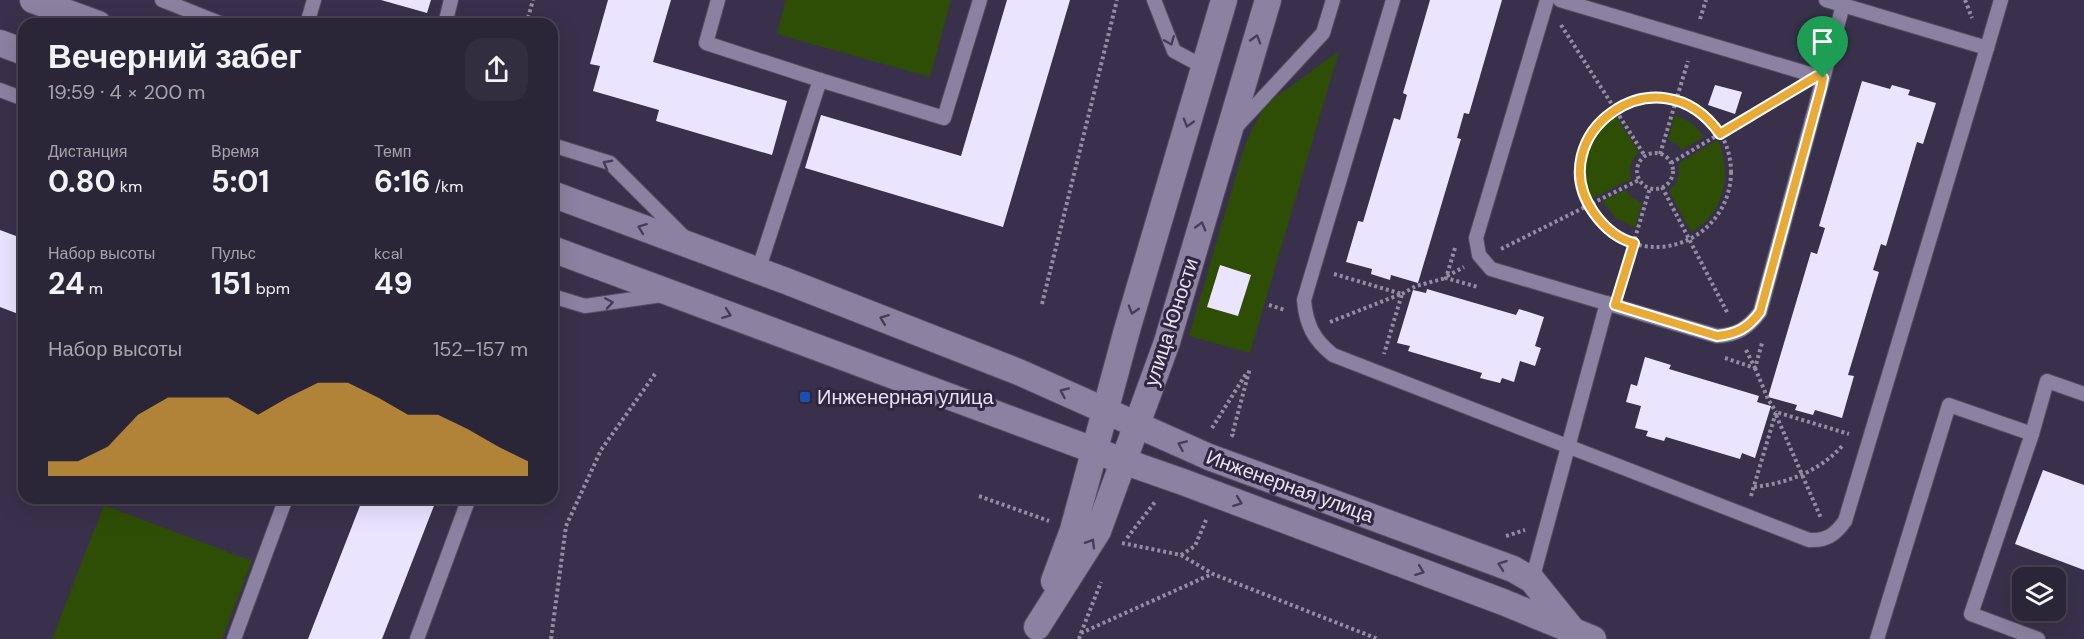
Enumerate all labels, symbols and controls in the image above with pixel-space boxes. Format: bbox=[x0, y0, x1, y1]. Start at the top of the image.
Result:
pin bbox=[1797, 16, 1848, 78]
icon: arrive bbox=[1806, 25, 1839, 58]
one-way arrow bbox=[1249, 34, 1261, 45]
text: Вечерний забег bbox=[48, 35, 302, 78]
one-way arrow bbox=[1163, 36, 1176, 46]
button: share bbox=[465, 38, 528, 101]
text: 19:59 · 4 × 200 m bbox=[48, 79, 205, 105]
one-way arrow bbox=[1183, 117, 1195, 128]
text: Дистанция bbox=[48, 141, 127, 162]
text: Время bbox=[211, 141, 259, 162]
text: Темп bbox=[374, 141, 411, 162]
one-way arrow bbox=[603, 160, 613, 171]
text: 0.80 bbox=[48, 162, 116, 201]
text: 5:01 bbox=[211, 162, 269, 201]
text: 6:16 bbox=[374, 162, 431, 201]
text: km bbox=[116, 176, 142, 197]
text: /km bbox=[431, 176, 463, 197]
one-way arrow bbox=[1194, 221, 1206, 232]
one-way arrow bbox=[637, 223, 648, 235]
text: Набор высоты bbox=[48, 243, 155, 264]
text: Пульс bbox=[211, 243, 256, 264]
text: kcal bbox=[374, 243, 403, 264]
street label: улица Юности bbox=[1138, 255, 1204, 389]
text: 24 bbox=[48, 264, 85, 303]
text: 151 bbox=[211, 264, 252, 303]
text: 49 bbox=[374, 264, 413, 303]
text: m bbox=[85, 278, 103, 299]
text: bpm bbox=[252, 278, 290, 299]
one-way arrow bbox=[604, 297, 613, 309]
one-way arrow bbox=[1128, 304, 1140, 315]
one-way arrow bbox=[721, 306, 732, 319]
one-way arrow bbox=[879, 314, 890, 326]
text: Набор высоты bbox=[48, 336, 182, 362]
text: 152–157 m bbox=[433, 336, 528, 362]
place label: Инженерная улица bbox=[817, 384, 994, 410]
one-way arrow bbox=[1060, 387, 1071, 399]
marker: Инженерная улица bbox=[798, 390, 812, 404]
one-way arrow bbox=[1178, 440, 1189, 452]
street label: Инженерная улица bbox=[1203, 444, 1378, 529]
one-way arrow bbox=[1232, 495, 1243, 507]
one-way arrow bbox=[1084, 539, 1096, 549]
one-way arrow bbox=[1498, 559, 1508, 572]
one-way arrow bbox=[1414, 564, 1425, 576]
map controls bbox=[2012, 567, 2066, 621]
button: layers bbox=[2012, 567, 2066, 621]

